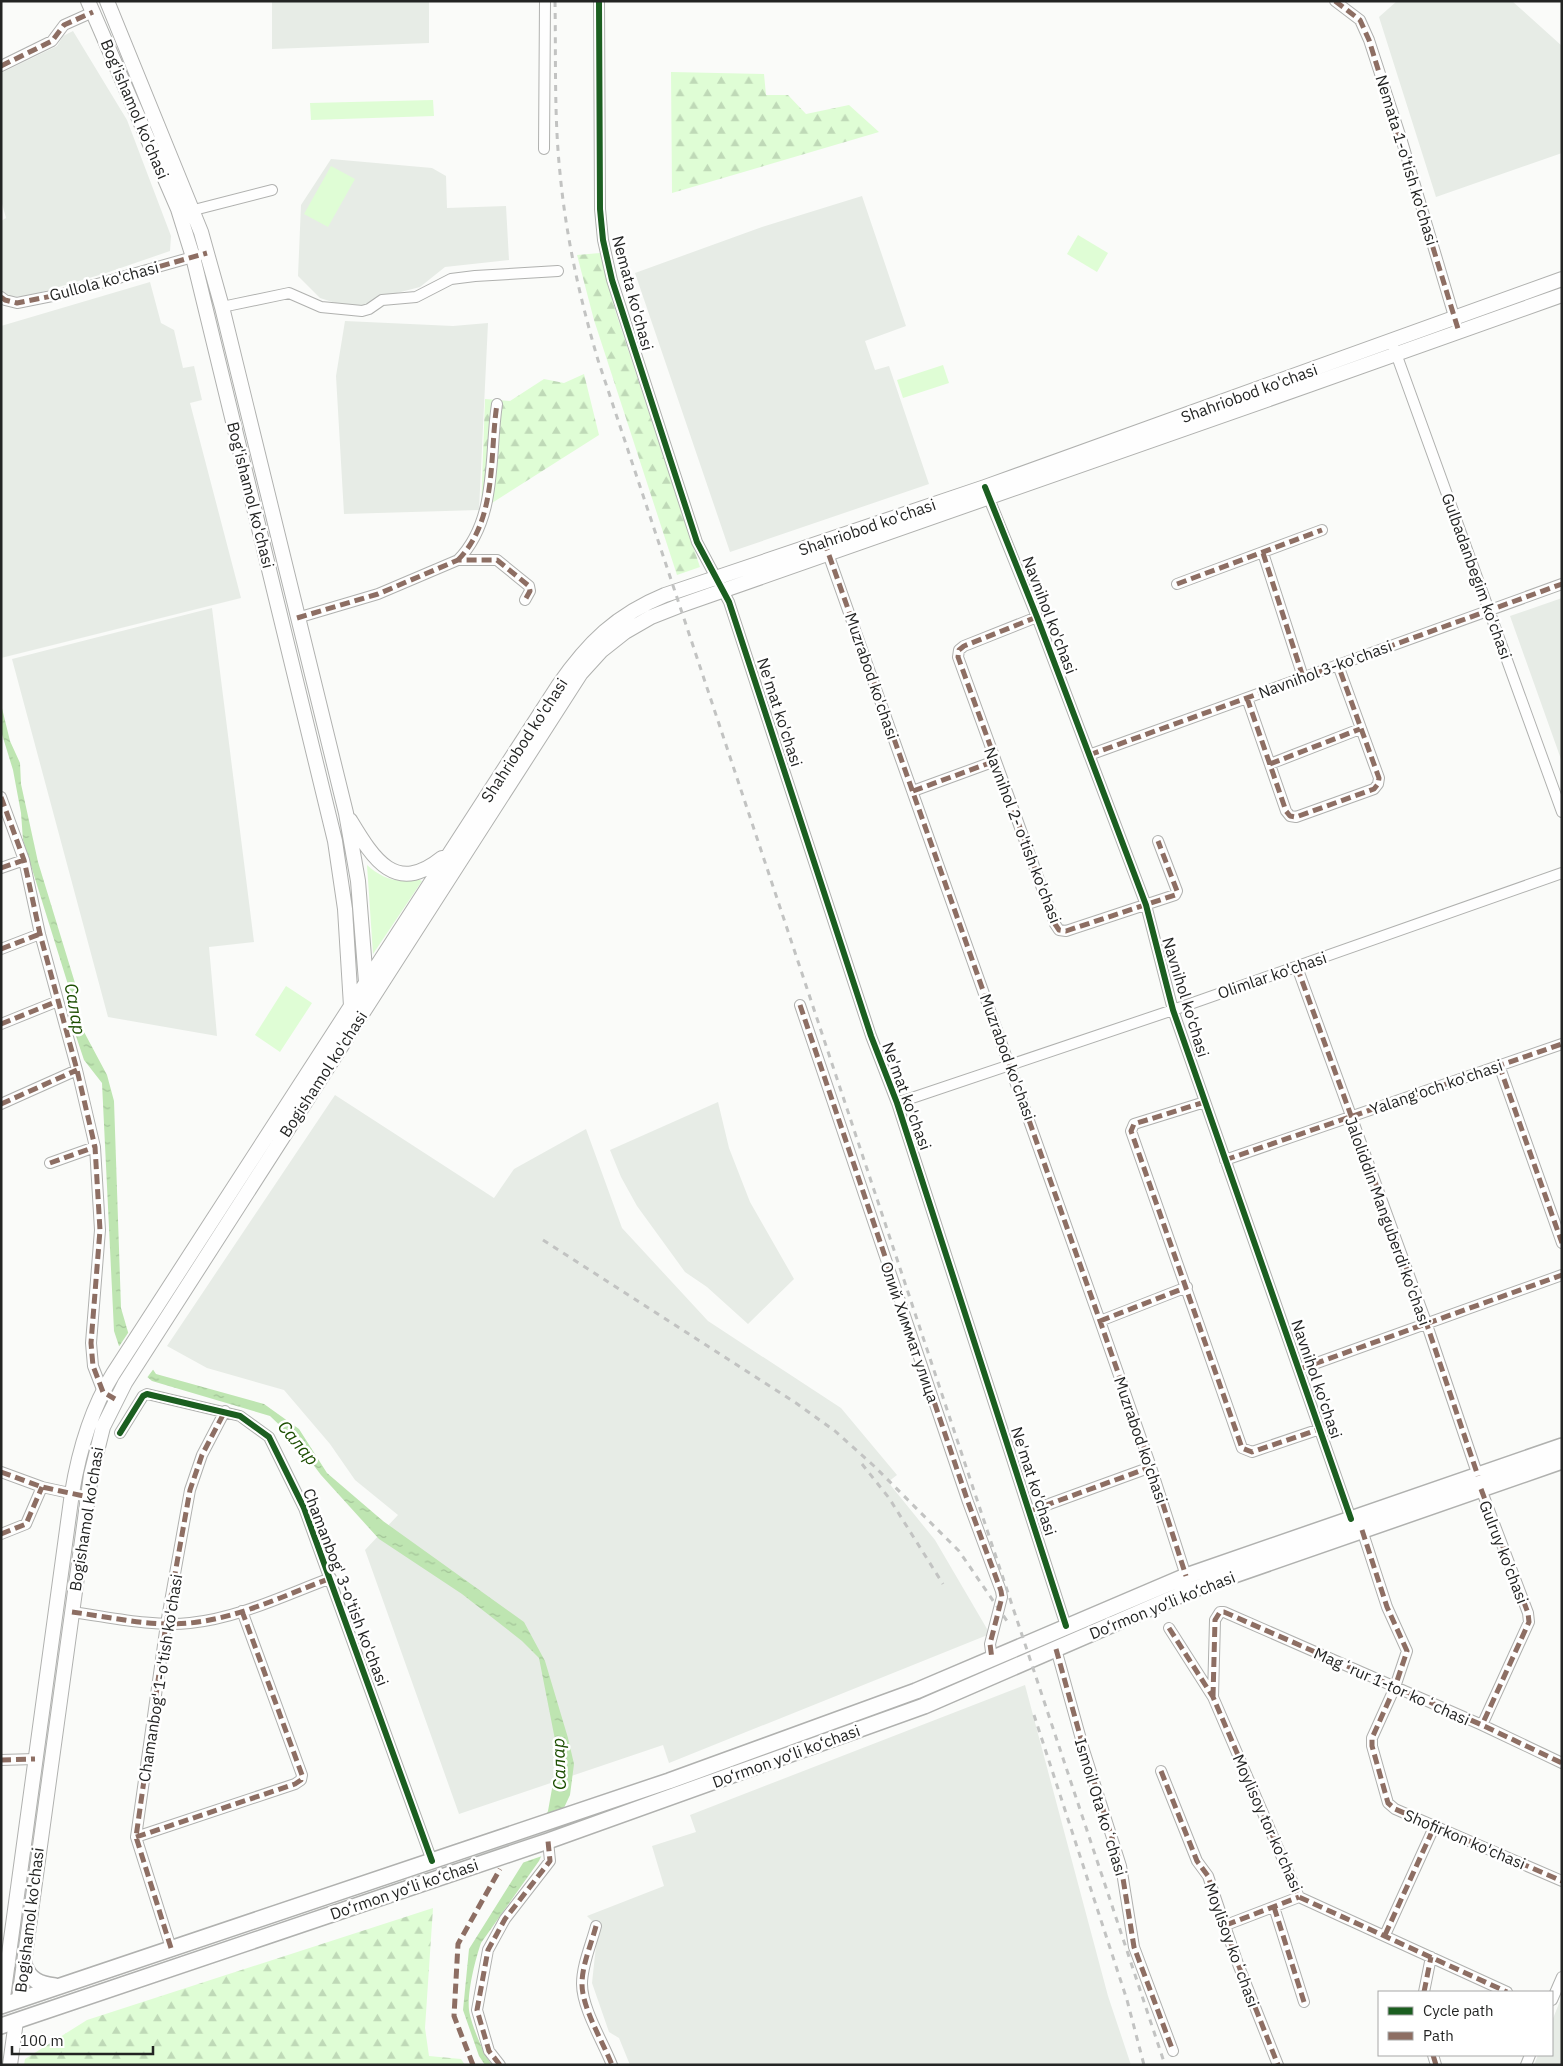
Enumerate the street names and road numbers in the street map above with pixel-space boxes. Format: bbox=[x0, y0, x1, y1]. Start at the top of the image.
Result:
street label: Bog'ishamol ko'chasi bbox=[96, 36, 174, 182]
street label: Nemata 1-o'tish ko'chasi bbox=[1372, 72, 1442, 248]
street label: Nemata ko'chasi bbox=[608, 233, 658, 353]
street label: Gullola ko'chasi bbox=[47, 257, 161, 305]
street label: Shahriobod ko'chasi bbox=[1178, 359, 1320, 427]
street label: Bog'ishamol ko'chasi bbox=[223, 420, 279, 570]
street label: Gulbadanbegim ko'chasi bbox=[1438, 490, 1516, 662]
street label: Shahriobod ko'chasi bbox=[796, 494, 938, 560]
street label: Navnihol ko'chasi bbox=[1018, 553, 1082, 677]
street label: Muzrabod ko'chasi bbox=[841, 610, 903, 742]
street label: Navnihol 3-ko'chasi bbox=[1255, 636, 1395, 702]
street label: Ne'mat ko'chasi bbox=[753, 655, 807, 769]
street label: Shahriobod ko'chasi bbox=[476, 674, 572, 806]
street label: Navnihol 2- o'tish ko'chasi bbox=[980, 744, 1066, 926]
street label: Navnihol ko'chasi bbox=[1158, 934, 1214, 1060]
street label: Olimlar ko'chasi bbox=[1215, 947, 1329, 1003]
street label: Muzrabod ko'chasi bbox=[976, 991, 1040, 1123]
street label: Bogishamol ko'chasi bbox=[275, 1007, 371, 1141]
street label: Ne'mat ko'chasi bbox=[878, 1039, 936, 1153]
street label: Yalang'och ko'chasi bbox=[1367, 1055, 1505, 1119]
street label: Jaloliddin Manguberdi ko'chasi bbox=[1341, 1114, 1435, 1328]
street label: Олий Химмат улица bbox=[876, 1259, 944, 1406]
street label: Navnihol ko'chasi bbox=[1287, 1317, 1347, 1441]
street label: Muzrabod ko'chasi bbox=[1110, 1374, 1172, 1506]
street label: Ne'mat ko'chasi bbox=[1007, 1424, 1061, 1538]
street label: Bogishamol ko'chasi bbox=[65, 1445, 107, 1593]
street label: Chamanbog' 3-o'tish ko'chasi bbox=[299, 1485, 393, 1689]
street label: Gulruy ko'chasi bbox=[1475, 1497, 1533, 1607]
street label: Do‘rmon yo‘li ko‘chasi bbox=[1086, 1567, 1238, 1643]
street label: Chamanbog' 1-o'tish ko'chasi bbox=[134, 1573, 186, 1783]
street label: Magʻrur 1-tor koʻchasi bbox=[1311, 1643, 1473, 1729]
street label: Do‘rmon yo‘li ko‘chasi bbox=[709, 1720, 863, 1792]
street label: Ismoil Ota koʻchasi bbox=[1071, 1736, 1131, 1878]
street label: Moylisoy tor ko'chasi bbox=[1229, 1751, 1307, 1895]
street label: Shofirkon ko'chasi bbox=[1401, 1804, 1529, 1874]
street label: Bogishamol ko'chasi bbox=[10, 1846, 48, 1994]
street label: Do‘rmon yo‘li ko‘chasi bbox=[327, 1854, 481, 1924]
street label: Moylisoy koʻchasi bbox=[1200, 1880, 1264, 2010]

